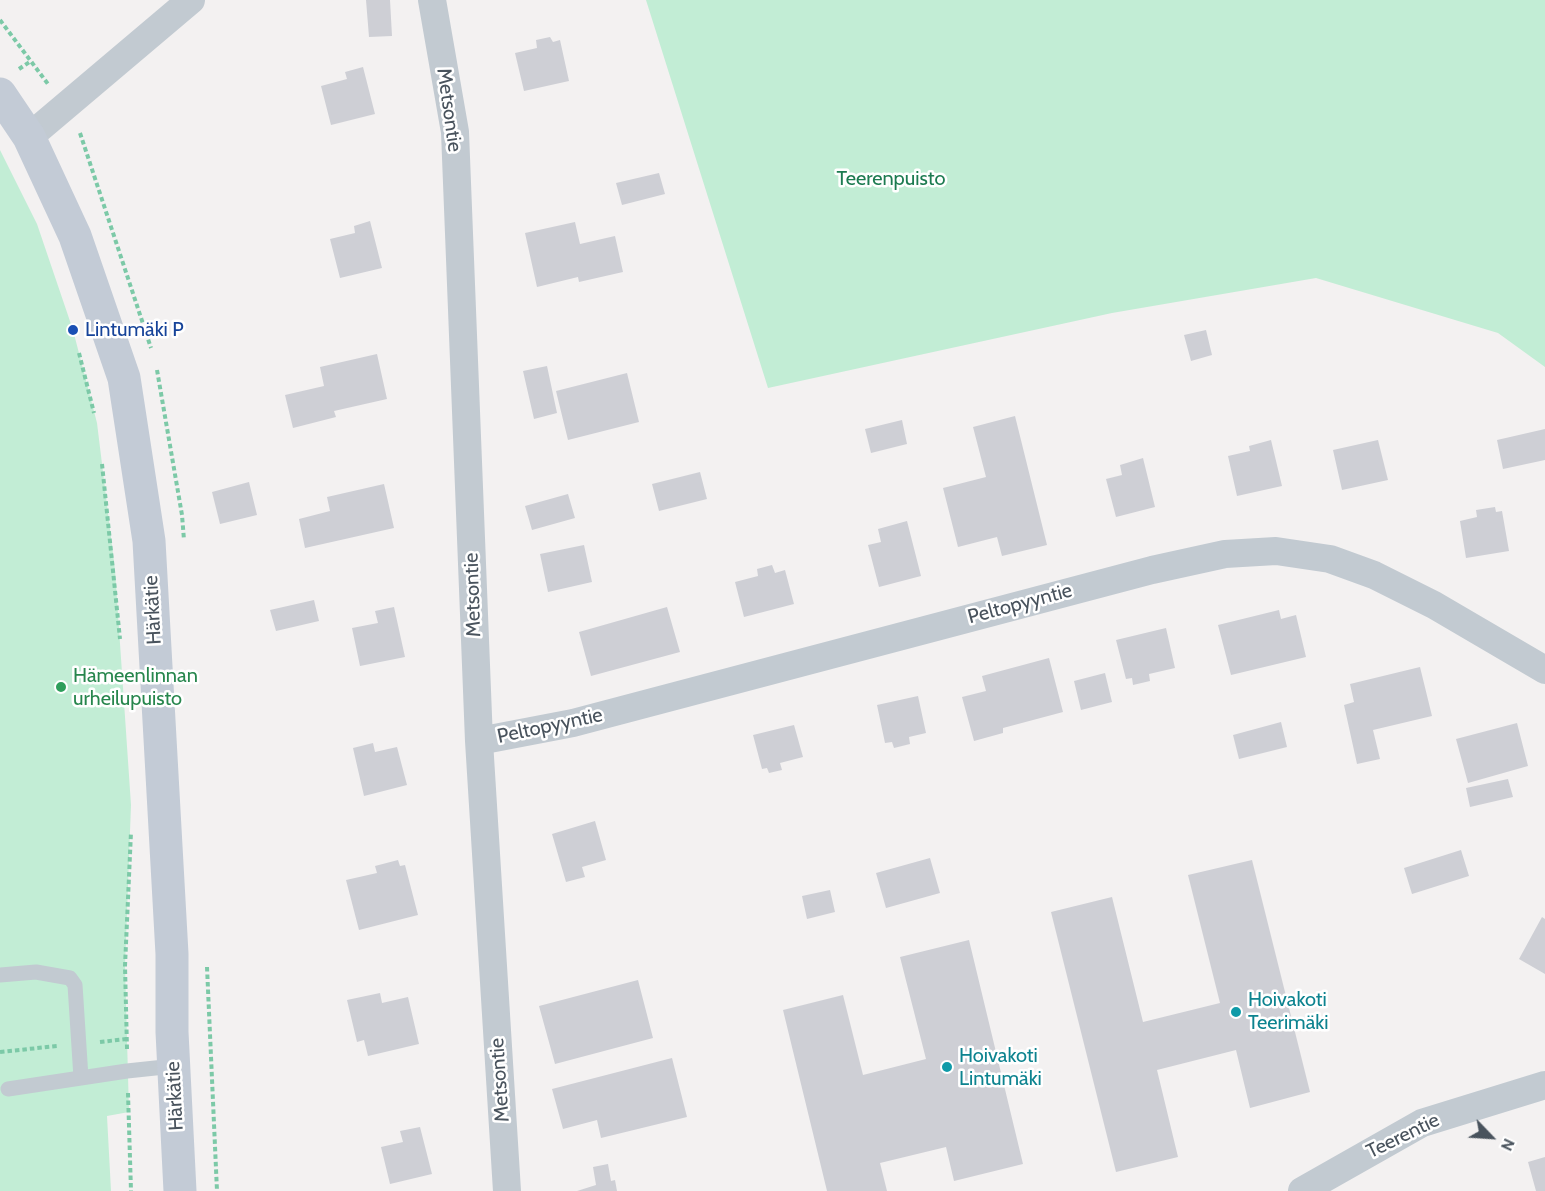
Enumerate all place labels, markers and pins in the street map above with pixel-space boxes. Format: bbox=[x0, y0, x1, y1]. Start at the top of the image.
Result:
place label: Lintumäki P bbox=[85, 318, 184, 342]
marker: Lintumäki P bbox=[66, 323, 80, 337]
place label: Hämeenlinnan urheilupuisto bbox=[73, 664, 198, 711]
marker: Hämeenlinnan urheilupuisto bbox=[54, 680, 68, 694]
place label: Hoivakoti Teerimäki bbox=[1248, 988, 1328, 1035]
marker: Hoivakoti Teerimäki bbox=[1229, 1005, 1243, 1019]
place label: Hoivakoti Lintumäki bbox=[959, 1044, 1042, 1091]
marker: Hoivakoti Lintumäki bbox=[940, 1060, 954, 1074]

